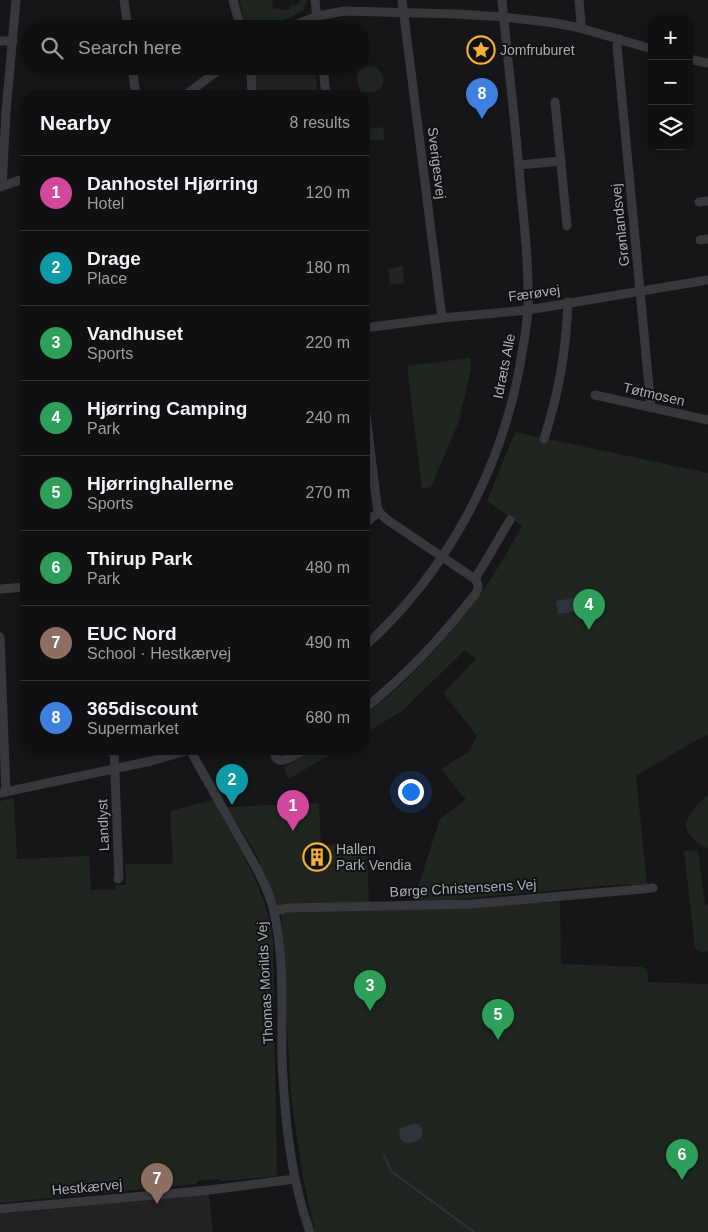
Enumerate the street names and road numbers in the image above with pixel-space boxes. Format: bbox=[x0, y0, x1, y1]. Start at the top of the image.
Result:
street label: Sverigesvej bbox=[425, 126, 449, 200]
street label: Grønlandsvej bbox=[608, 183, 632, 267]
street label: Færøvej bbox=[507, 281, 561, 305]
street label: Idræts Alle bbox=[490, 332, 518, 400]
street label: Tøtmosen bbox=[622, 379, 686, 409]
street label: Landlyst bbox=[94, 799, 112, 851]
street label: Børge Christensens Vej bbox=[389, 876, 537, 900]
street label: Thomas Morilds Vej bbox=[254, 921, 276, 1045]
street label: Hestkærvej bbox=[51, 1176, 123, 1198]

